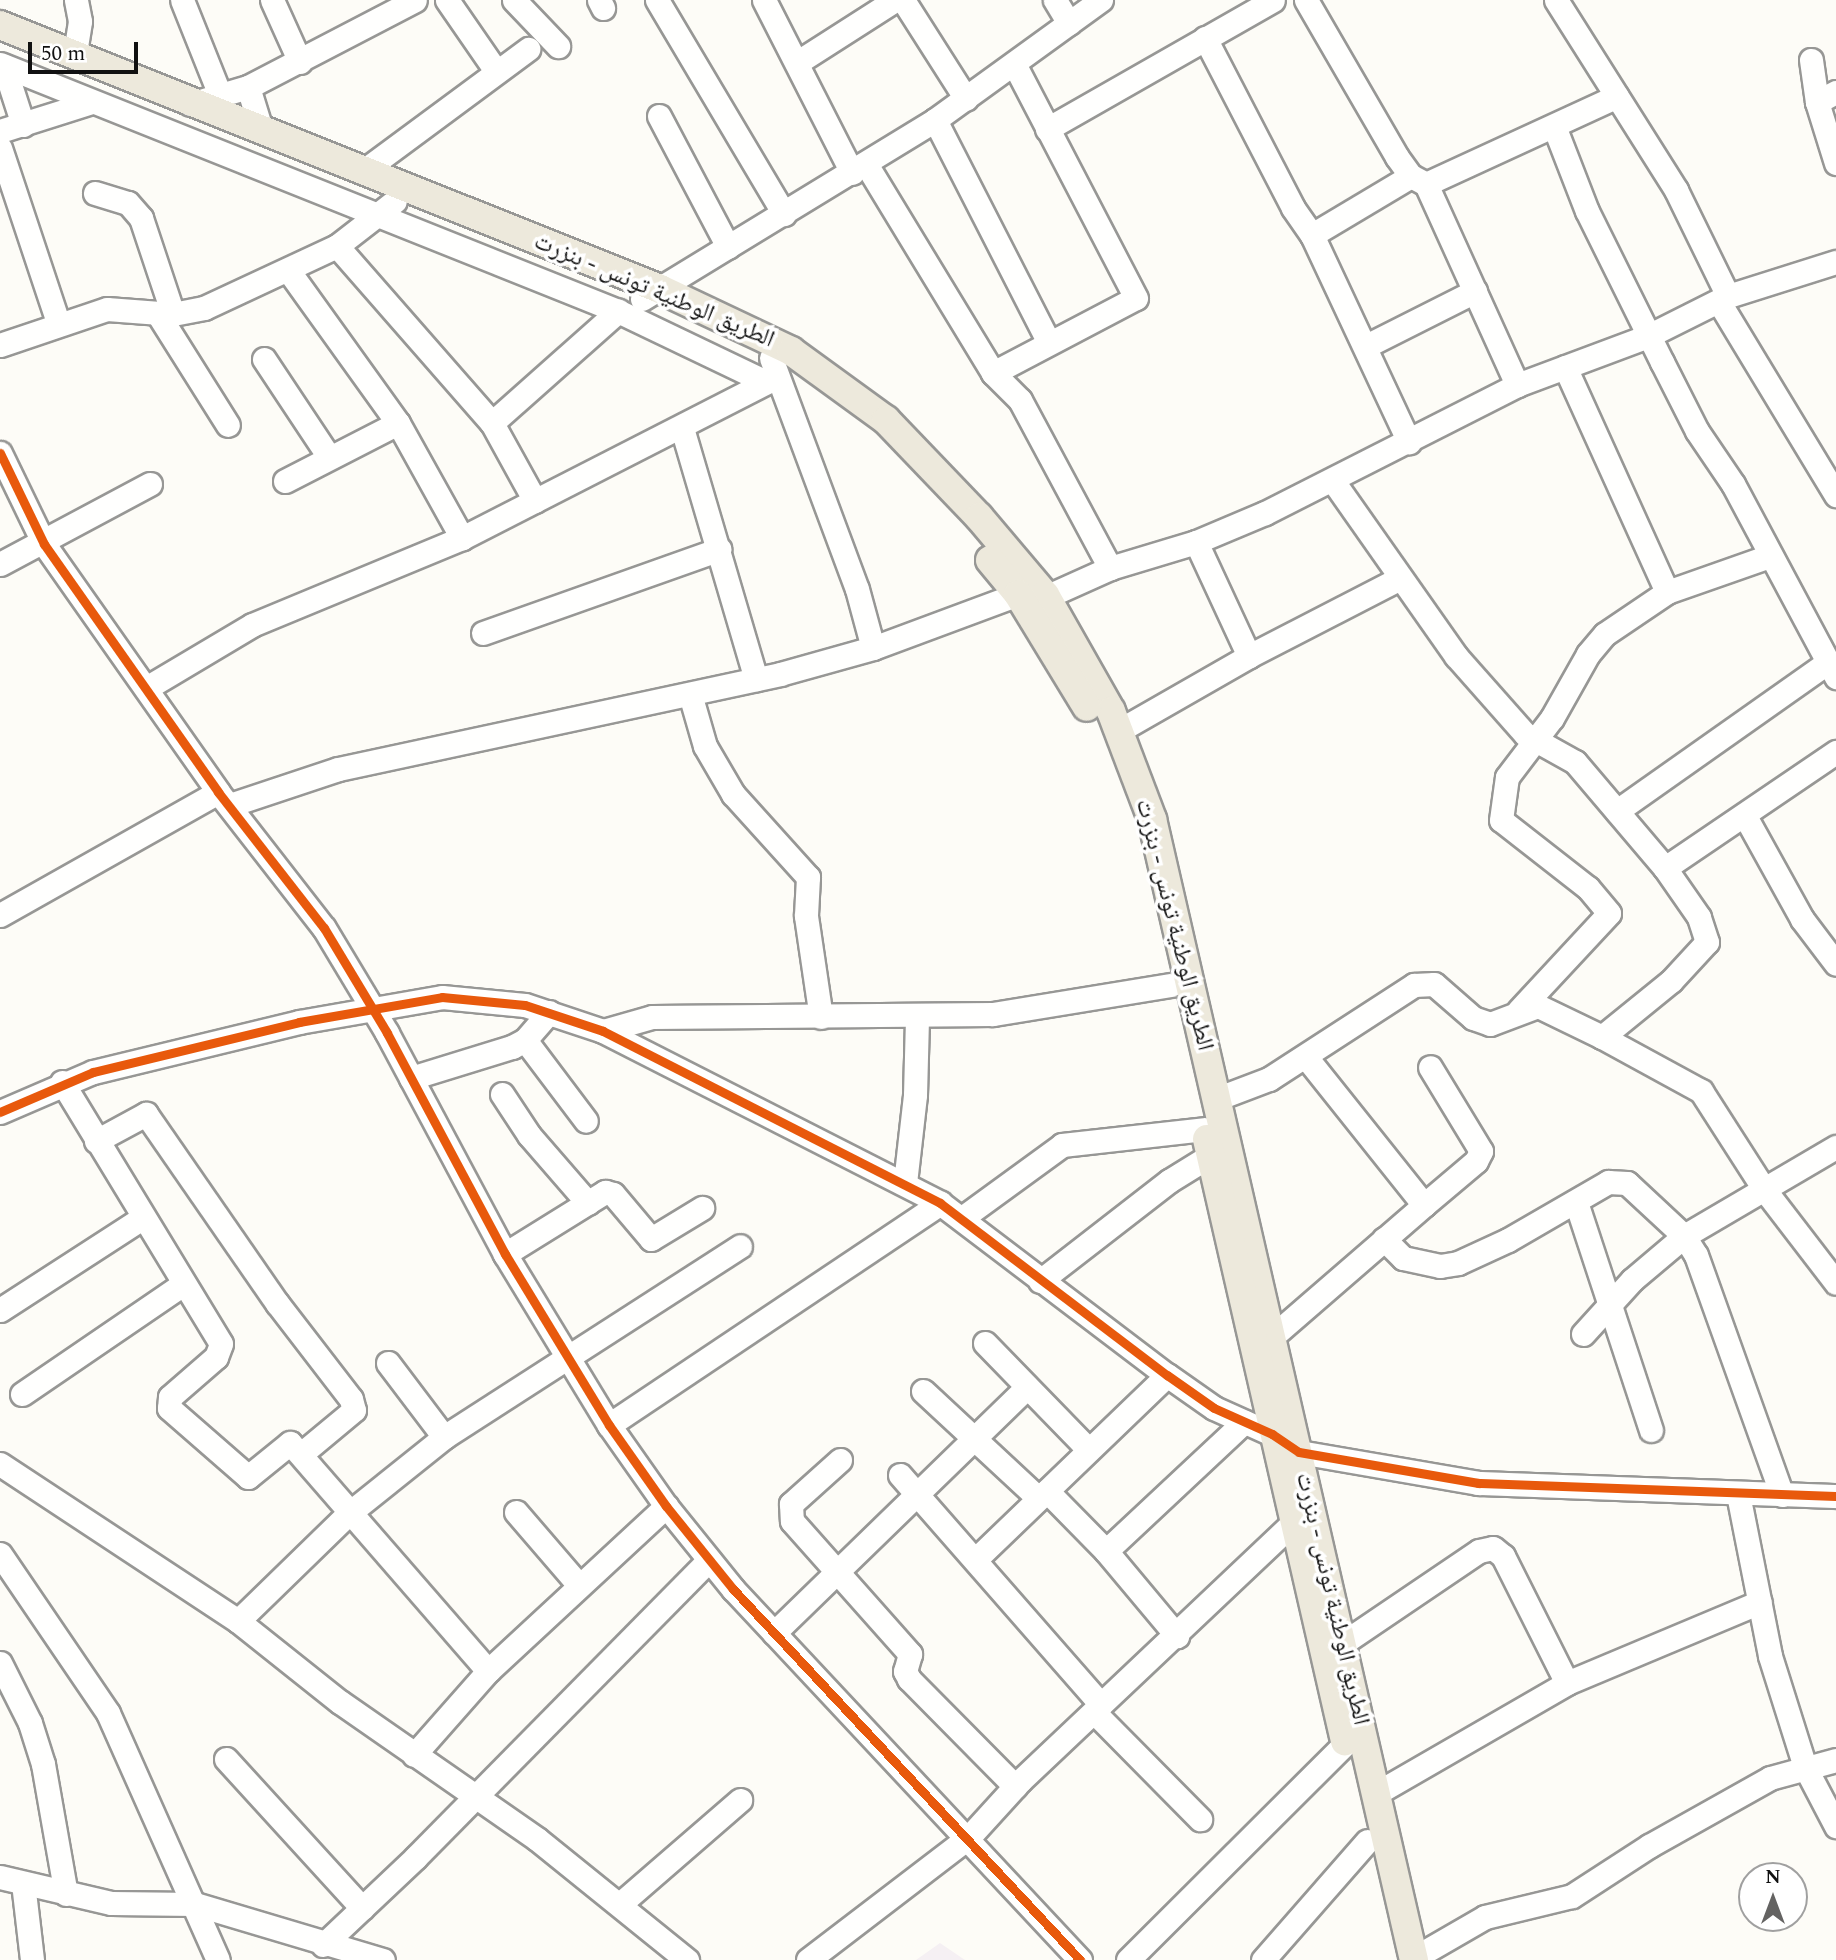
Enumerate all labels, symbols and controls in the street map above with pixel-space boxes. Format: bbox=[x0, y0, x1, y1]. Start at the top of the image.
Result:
scale bar bbox=[32, 28, 142, 72]
text: 50 m bbox=[41, 38, 85, 70]
street label: الطريق الوطنية تونس - بنزرت bbox=[530, 227, 778, 355]
street label: الطريق الوطنية تونس - بنزرت bbox=[1129, 796, 1219, 1054]
street label: الطريق الوطنية تونس - بنزرت bbox=[1289, 1470, 1375, 1728]
north arrow bbox=[1738, 1862, 1808, 1932]
text: N bbox=[1765, 1863, 1781, 1892]

